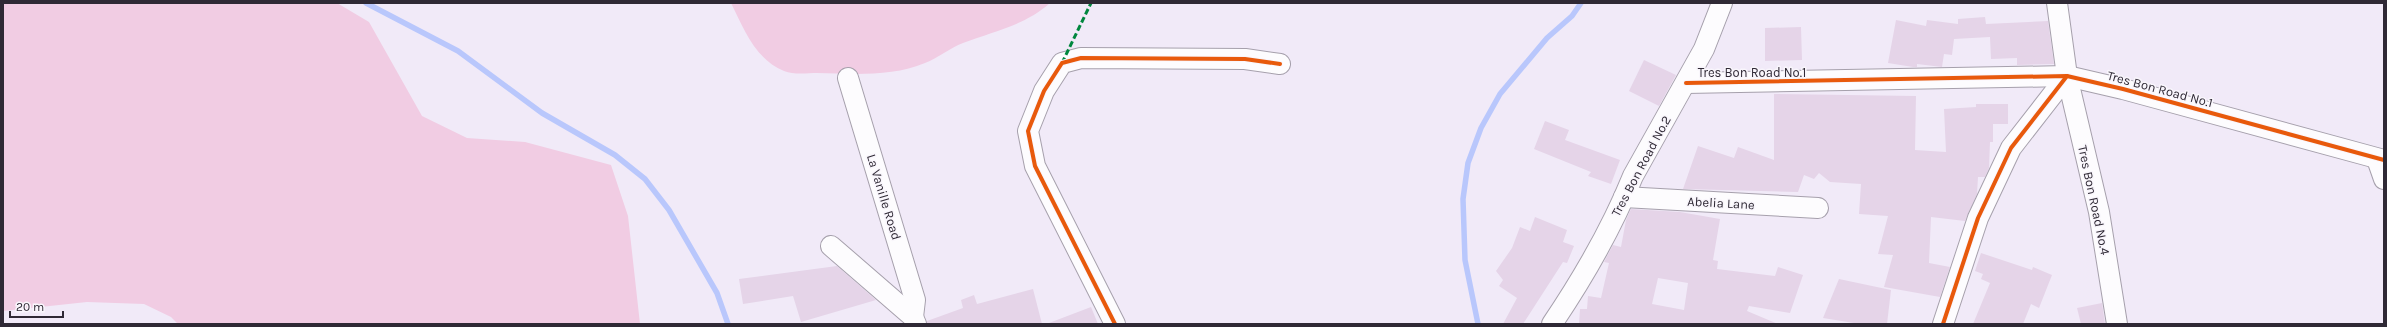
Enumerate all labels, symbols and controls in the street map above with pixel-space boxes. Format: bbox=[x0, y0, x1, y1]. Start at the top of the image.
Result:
street label: Tres Bon Road No.1 bbox=[1698, 65, 1806, 80]
street label: Tres Bon Road No.1 bbox=[2106, 68, 2214, 110]
street label: Tres Bon Road No.2 bbox=[1608, 113, 1674, 219]
street label: Tres Bon Road No.4 bbox=[2075, 144, 2113, 256]
street label: La Vanille Road bbox=[864, 152, 904, 242]
street label: Abelia Lane bbox=[1687, 194, 1755, 212]
scale bar bbox=[10, 293, 63, 319]
text: 20 m bbox=[16, 300, 44, 314]

